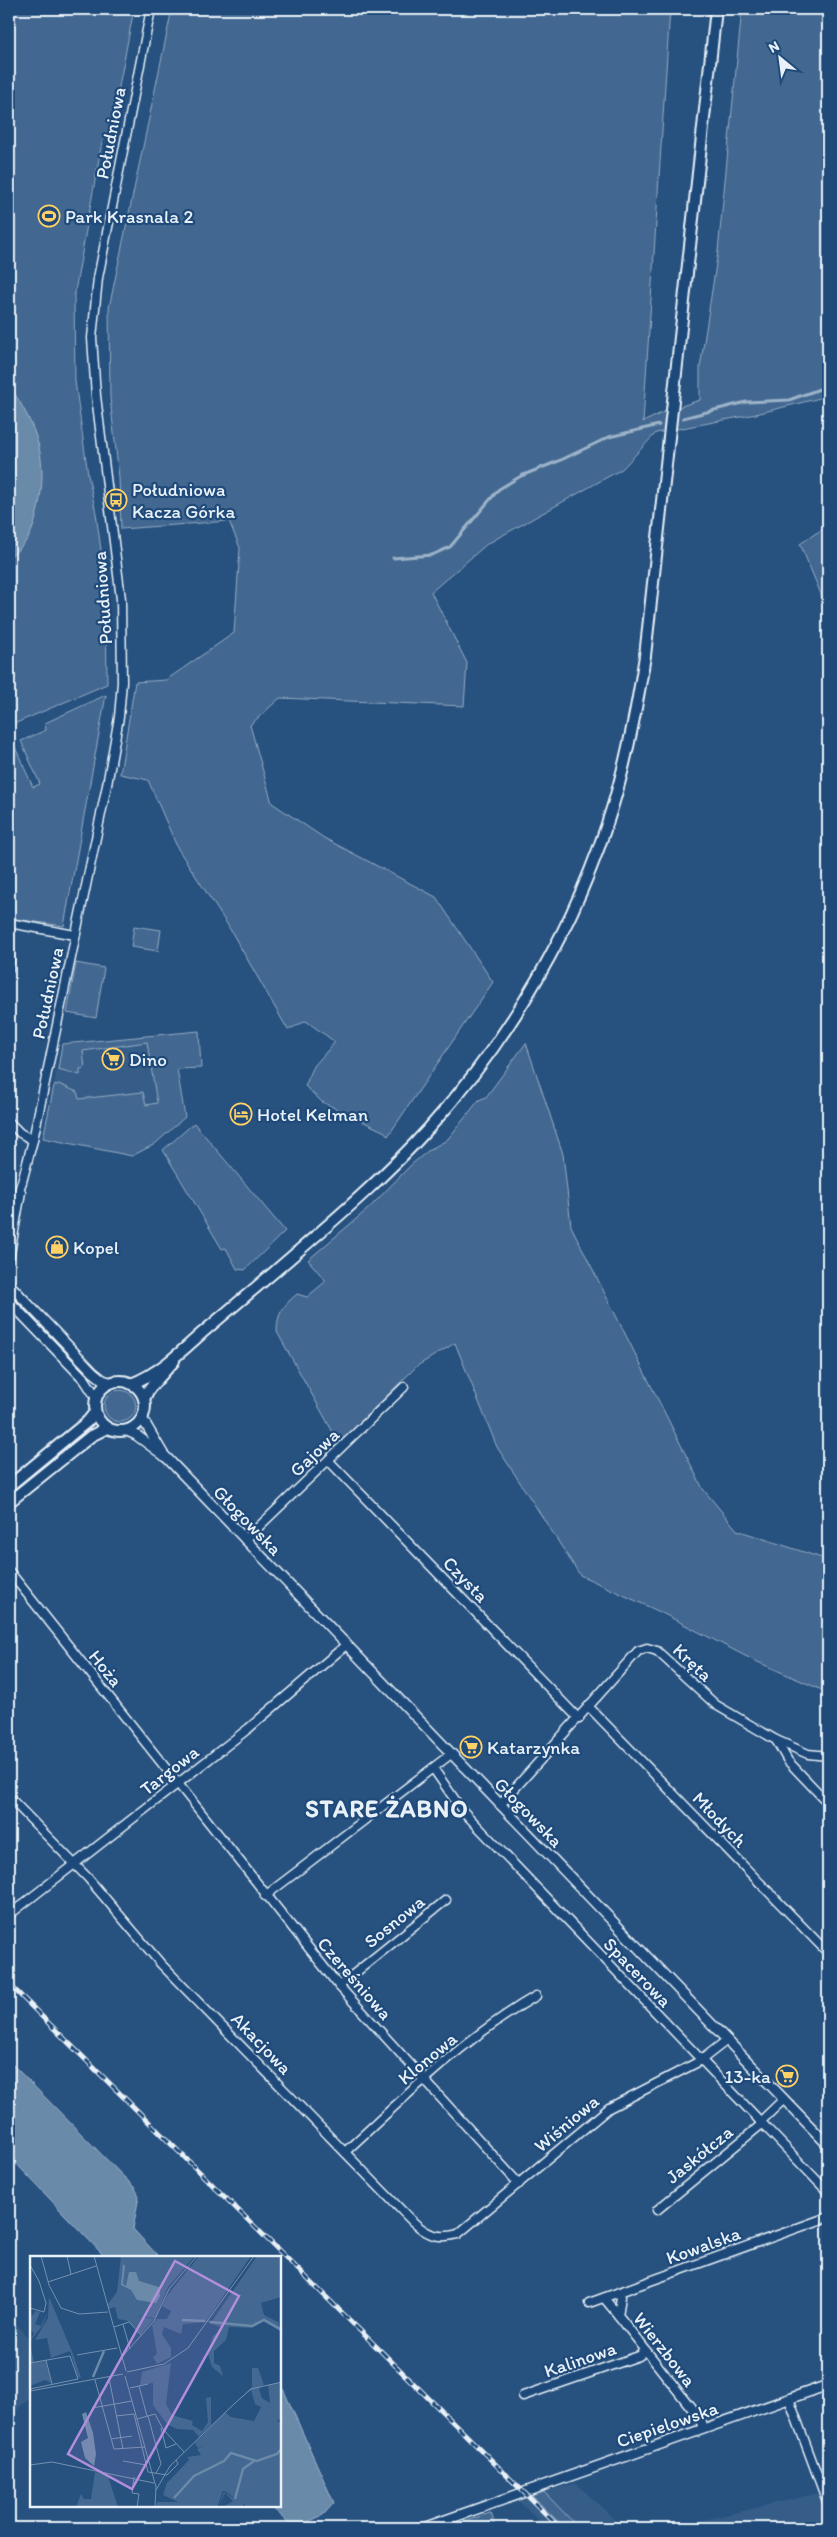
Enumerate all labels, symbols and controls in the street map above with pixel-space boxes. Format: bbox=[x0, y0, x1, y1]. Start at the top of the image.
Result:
north arrow bbox=[754, 32, 804, 82]
text: N bbox=[766, 37, 782, 57]
street label: Południowa bbox=[90, 85, 131, 181]
sports icon: Park Krasnala 2 bbox=[37, 204, 61, 228]
place label: Park Krasnala 2 bbox=[65, 205, 193, 228]
place label: Południowa Kacza Górka bbox=[132, 478, 235, 523]
bus stop icon: Południowa Kacza Górka bbox=[104, 488, 128, 512]
street label: Południowa bbox=[88, 551, 117, 645]
street label: Południowa bbox=[27, 945, 68, 1041]
supermarket icon: Dino bbox=[101, 1047, 125, 1071]
place label: Dino bbox=[129, 1048, 167, 1071]
hotel icon: Hotel Kelman bbox=[229, 1102, 253, 1126]
place label: Hotel Kelman bbox=[257, 1103, 368, 1126]
shop icon: Kopel bbox=[45, 1235, 69, 1259]
place label: Kopel bbox=[73, 1236, 120, 1259]
street label: Gajowa bbox=[285, 1423, 344, 1482]
street label: Głogowska bbox=[209, 1480, 287, 1560]
street label: Czysta bbox=[438, 1551, 493, 1607]
street label: Kręta bbox=[668, 1638, 717, 1686]
street label: Hoża bbox=[84, 1645, 127, 1691]
supermarket icon: Katarzynka bbox=[459, 1735, 483, 1759]
place label: Katarzynka bbox=[487, 1736, 580, 1759]
street label: Targowa bbox=[135, 1740, 203, 1800]
street label: Głogowska bbox=[490, 1772, 568, 1852]
street label: Młodych bbox=[688, 1787, 752, 1853]
district label: STARE ŻABNO bbox=[305, 1794, 469, 1823]
street label: Sosnowa bbox=[359, 1890, 429, 1953]
street label: Czereśniowa bbox=[312, 1932, 397, 2024]
street label: Spacerowa bbox=[599, 1933, 677, 2012]
street label: Akacjowa bbox=[226, 2007, 297, 2079]
street label: Klonowa bbox=[393, 2027, 462, 2090]
supermarket icon: 13-ka bbox=[775, 2064, 799, 2088]
place label: 13-ka bbox=[724, 2065, 771, 2088]
street label: Wiśniowa bbox=[529, 2090, 604, 2157]
street label: Jaskółcza bbox=[661, 2120, 738, 2188]
street label: Kowalska bbox=[663, 2221, 744, 2270]
inset map bbox=[30, 2256, 281, 2507]
street label: Wierzbowa bbox=[628, 2307, 701, 2391]
street label: Kalinowa bbox=[541, 2336, 619, 2383]
street label: Ciepielowska bbox=[613, 2396, 721, 2453]

